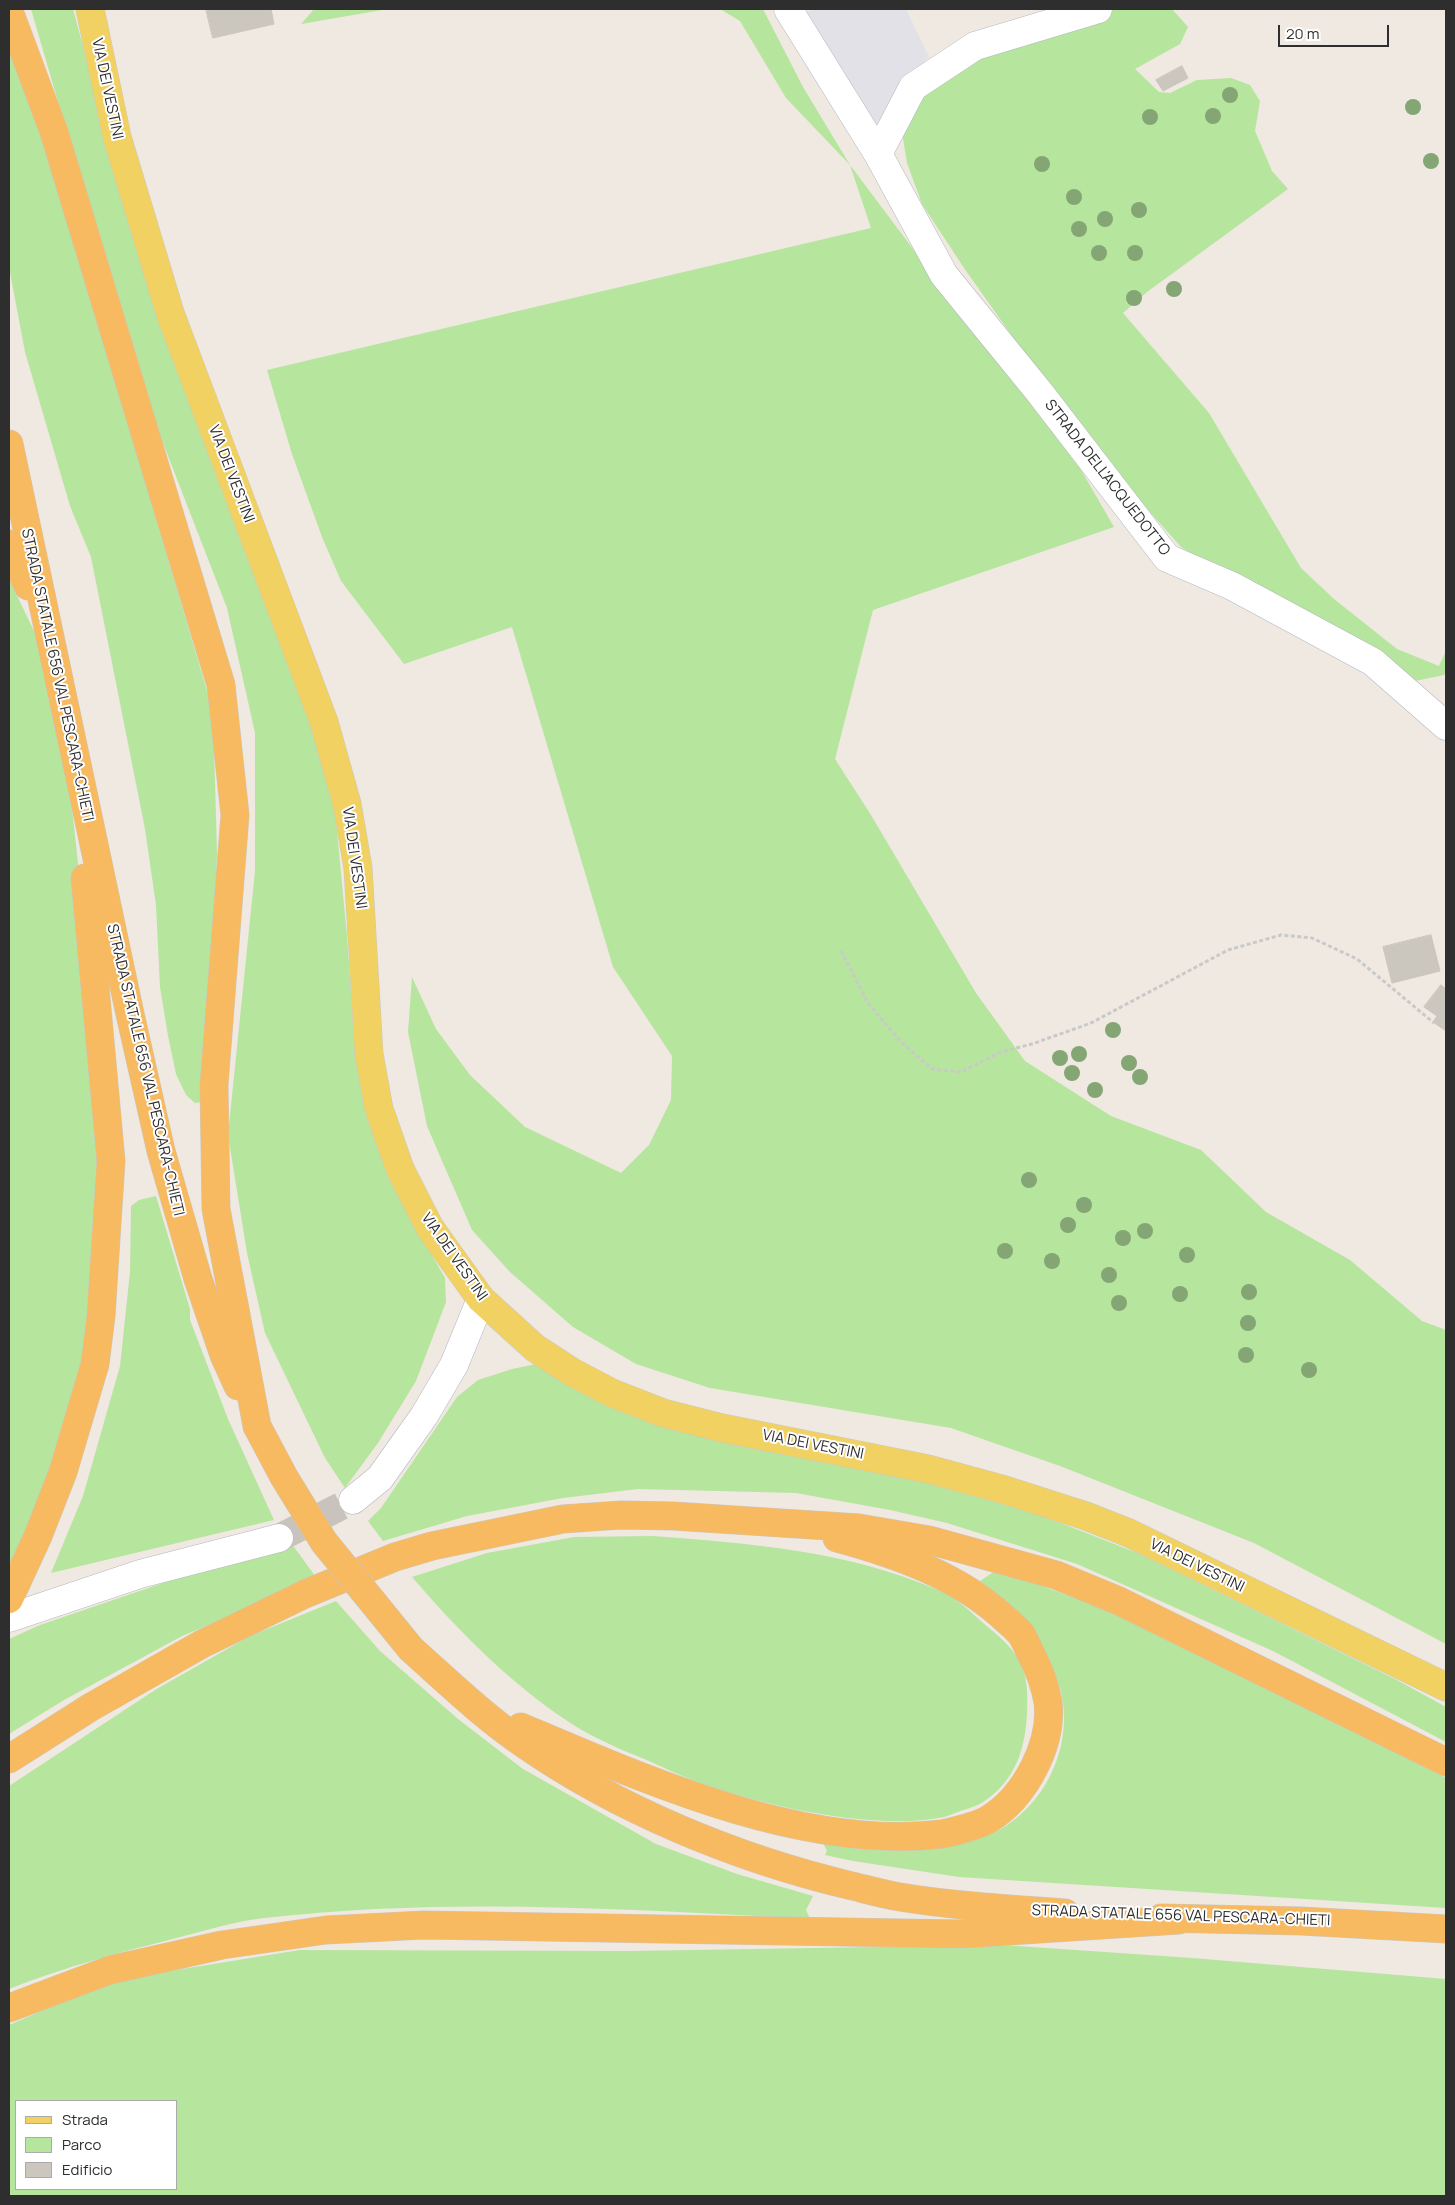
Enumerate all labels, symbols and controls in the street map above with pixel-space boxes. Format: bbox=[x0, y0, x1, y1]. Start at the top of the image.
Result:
scale bar bbox=[1280, 15, 1391, 47]
text: 20 m bbox=[1286, 23, 1319, 44]
street label: VIA DEI VESTINI bbox=[88, 37, 126, 141]
street label: STRADA DELL'ACQUEDOTTO bbox=[1040, 396, 1174, 560]
street label: VIA DEI VESTINI bbox=[204, 423, 258, 525]
street label: STRADA STATALE 656 VAL PESCARA-CHIETI bbox=[17, 527, 97, 823]
street label: VIA DEI VESTINI bbox=[338, 806, 370, 910]
street label: STRADA STATALE 656 VAL PESCARA-CHIETI bbox=[103, 922, 187, 1218]
street label: VIA DEI VESTINI bbox=[417, 1210, 491, 1304]
street label: VIA DEI VESTINI bbox=[761, 1426, 865, 1464]
street label: VIA DEI VESTINI bbox=[1147, 1535, 1247, 1597]
street label: STRADA STATALE 656 VAL PESCARA-CHIETI bbox=[1031, 1902, 1331, 1930]
legend bbox=[15, 2100, 178, 2190]
text: Strada bbox=[62, 2109, 108, 2130]
text: Parco bbox=[62, 2134, 101, 2155]
text: Edificio bbox=[62, 2159, 112, 2180]

